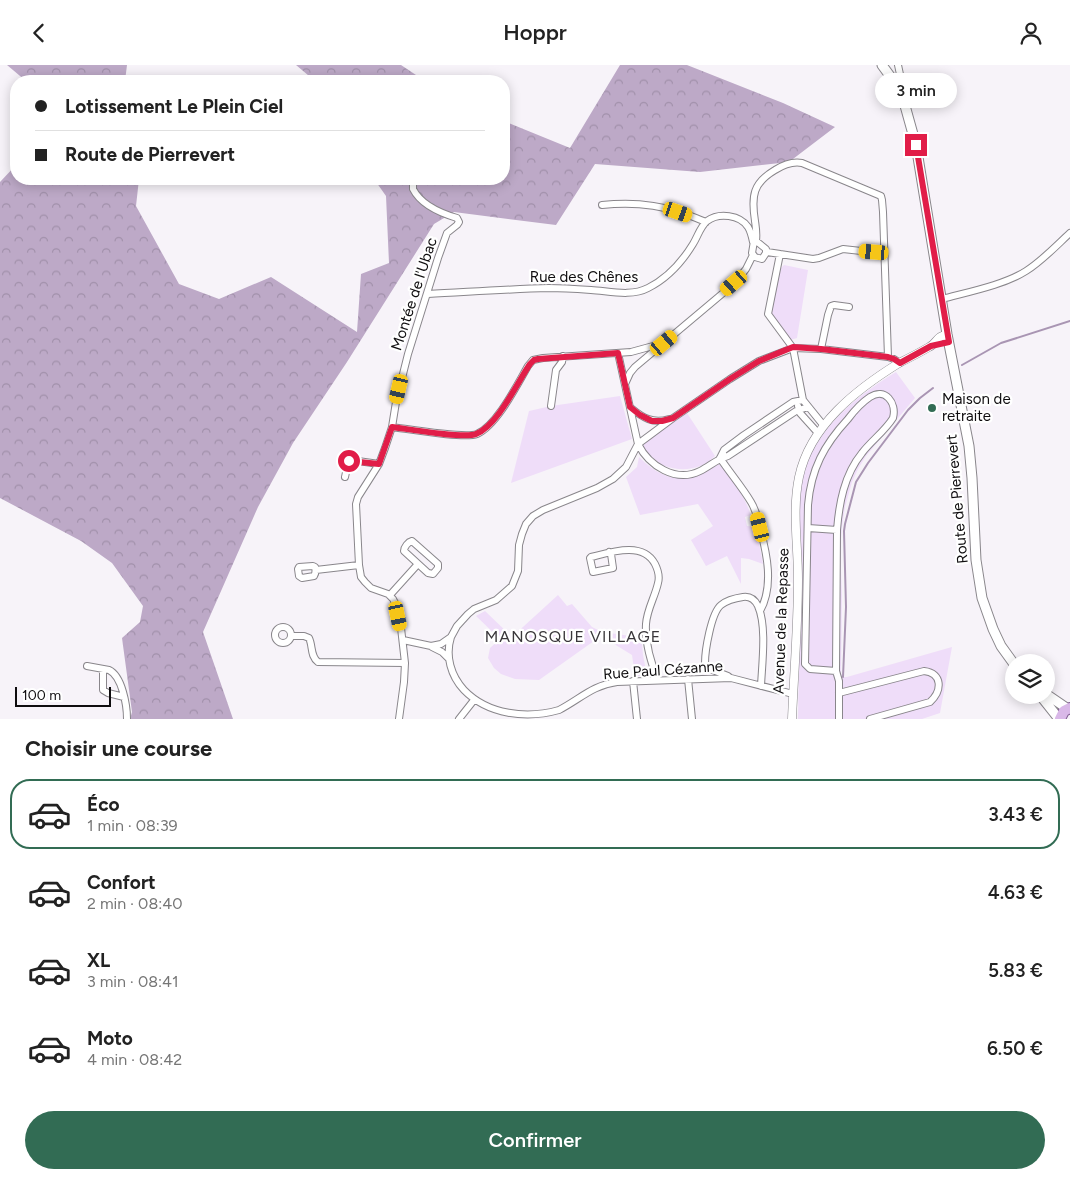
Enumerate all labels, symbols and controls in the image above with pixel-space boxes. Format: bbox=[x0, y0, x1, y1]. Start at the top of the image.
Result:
icon: back bbox=[25, 19, 53, 47]
text: Hoppr bbox=[503, 19, 567, 46]
icon: person bbox=[1017, 19, 1045, 47]
callout: 3 min bbox=[875, 73, 957, 107]
text: 3 min bbox=[896, 81, 936, 100]
text: Lotissement Le Plein Ciel bbox=[65, 95, 283, 118]
route end bbox=[905, 134, 927, 156]
text: Route de Pierrevert bbox=[65, 143, 235, 166]
car bbox=[661, 200, 694, 224]
street label: Montée de l'Ubac bbox=[387, 235, 441, 353]
car bbox=[858, 243, 889, 261]
car bbox=[717, 267, 750, 299]
street label: Rue des Chênes bbox=[530, 268, 638, 286]
car bbox=[647, 328, 680, 358]
car bbox=[388, 373, 409, 405]
place label: Maison de retraite bbox=[942, 390, 1011, 425]
marker: Maison de retraite bbox=[926, 402, 938, 414]
street label: Route de Pierrevert bbox=[942, 433, 972, 564]
route start bbox=[338, 450, 360, 472]
car bbox=[749, 511, 770, 543]
street label: Avenue de la Repasse bbox=[769, 548, 793, 694]
car bbox=[387, 600, 408, 632]
district label: MANOSQUE VILLAGE bbox=[485, 627, 661, 646]
map controls bbox=[1005, 654, 1055, 704]
button: layers bbox=[1005, 654, 1055, 704]
street label: Rue Paul Cézanne bbox=[602, 657, 724, 683]
scale bar bbox=[15, 684, 111, 707]
text: 100 m bbox=[22, 687, 61, 704]
text: Choisir une course bbox=[25, 735, 212, 762]
icon: car bbox=[27, 792, 72, 837]
text: Éco bbox=[87, 793, 120, 816]
text: 3.43 € bbox=[988, 803, 1043, 826]
text: 1 min · 08:39 bbox=[87, 816, 178, 835]
icon: car bbox=[27, 870, 72, 915]
text: Confort bbox=[87, 871, 156, 894]
text: 4.63 € bbox=[988, 881, 1043, 904]
text: 2 min · 08:40 bbox=[87, 894, 182, 913]
icon: car bbox=[27, 948, 72, 993]
text: XL bbox=[87, 949, 110, 972]
text: 5.83 € bbox=[988, 959, 1043, 982]
text: 3 min · 08:41 bbox=[87, 972, 179, 991]
icon: car bbox=[27, 1026, 72, 1071]
text: Moto bbox=[87, 1027, 133, 1050]
text: 6.50 € bbox=[987, 1037, 1043, 1060]
text: 4 min · 08:42 bbox=[87, 1050, 182, 1069]
button: Confirmer bbox=[25, 1111, 1045, 1169]

